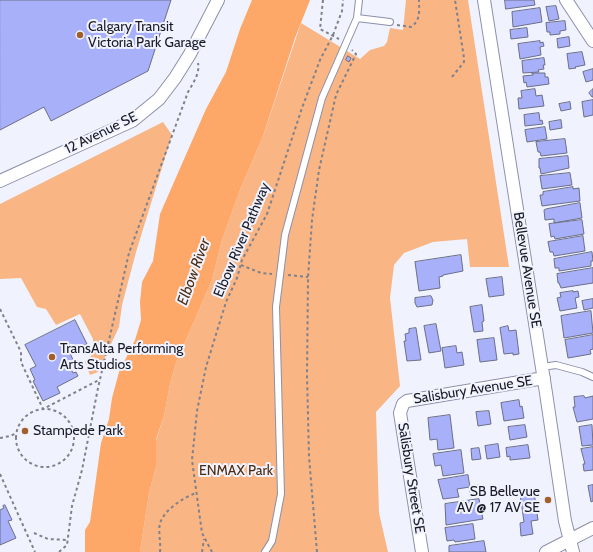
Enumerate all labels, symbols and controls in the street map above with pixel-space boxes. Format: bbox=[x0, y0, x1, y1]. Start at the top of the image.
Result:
place label: Calgary Transit Victoria Park Garage bbox=[88, 19, 206, 52]
marker: Calgary Transit Victoria Park Garage bbox=[75, 30, 85, 40]
street label: 12 Avenue SE bbox=[62, 108, 140, 158]
street label: Elbow River Pathway bbox=[210, 180, 274, 300]
street label: Bellevue Avenue SE bbox=[510, 211, 544, 329]
water label: Elbow River bbox=[174, 236, 214, 308]
place label: TransAlta Performing Arts Studios bbox=[60, 341, 183, 374]
marker: TransAlta Performing Arts Studios bbox=[47, 352, 57, 362]
street label: Salisbury Avenue SE bbox=[412, 372, 534, 408]
street label: Salisbury Street SE bbox=[394, 421, 428, 535]
place label: Stampede Park bbox=[33, 423, 123, 439]
marker: Stampede Park bbox=[20, 426, 30, 436]
park label: ENMAX Park bbox=[199, 463, 273, 479]
place label: SB Bellevue AV @ 17 AV SE bbox=[457, 484, 540, 516]
marker: SB Bellevue AV @ 17 AV SE bbox=[543, 495, 553, 505]

